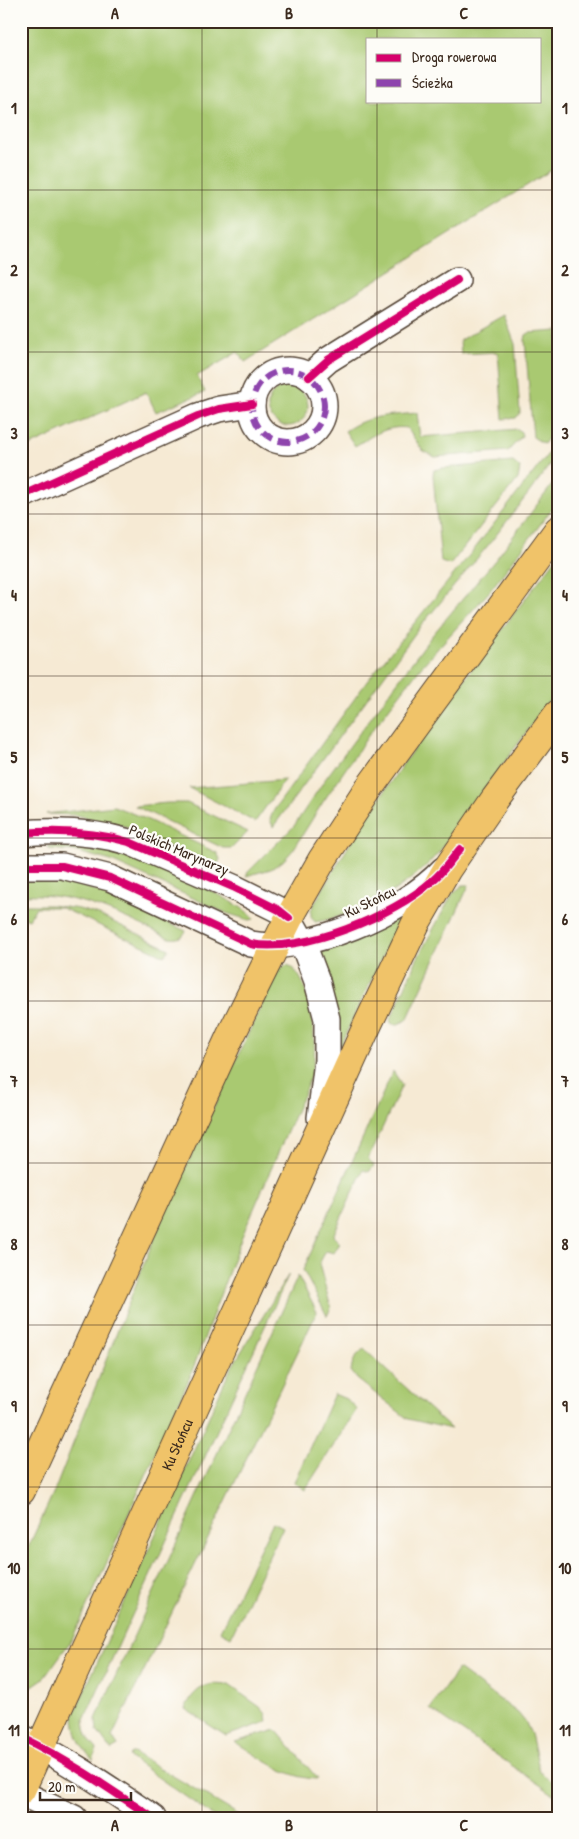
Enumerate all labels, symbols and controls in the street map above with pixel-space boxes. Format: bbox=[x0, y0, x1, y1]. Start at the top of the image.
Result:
text: A bbox=[111, 2, 119, 24]
text: B bbox=[285, 2, 293, 24]
text: C bbox=[460, 2, 469, 24]
legend bbox=[366, 38, 542, 102]
text: Droga rowerowa bbox=[412, 46, 496, 67]
text: Ścieżka bbox=[412, 72, 453, 93]
text: 1 bbox=[11, 97, 17, 119]
text: 1 bbox=[562, 97, 568, 119]
text: 2 bbox=[10, 259, 18, 281]
text: 2 bbox=[561, 259, 569, 281]
text: 3 bbox=[10, 422, 18, 444]
text: 3 bbox=[561, 422, 569, 444]
text: 4 bbox=[11, 584, 17, 606]
text: 4 bbox=[562, 584, 568, 606]
text: 5 bbox=[11, 746, 18, 768]
text: 5 bbox=[562, 746, 569, 768]
street label: Polskich Marynarzy bbox=[126, 819, 232, 880]
street label: Ku Słońcu bbox=[341, 880, 399, 923]
text: 6 bbox=[11, 908, 18, 930]
text: 6 bbox=[562, 908, 569, 930]
text: 7 bbox=[9, 1070, 18, 1092]
text: 7 bbox=[560, 1070, 569, 1092]
text: 8 bbox=[11, 1233, 18, 1255]
text: 8 bbox=[562, 1233, 569, 1255]
text: 9 bbox=[11, 1395, 17, 1417]
text: 9 bbox=[562, 1395, 568, 1417]
street label: Ku Słońcu bbox=[156, 1415, 198, 1474]
text: 10 bbox=[8, 1557, 20, 1579]
text: 10 bbox=[559, 1557, 571, 1579]
text: 11 bbox=[8, 1719, 20, 1741]
text: 11 bbox=[559, 1719, 571, 1741]
scale bar bbox=[40, 1769, 131, 1801]
text: 20 m bbox=[48, 1776, 75, 1797]
text: A bbox=[111, 1814, 119, 1836]
text: B bbox=[285, 1814, 293, 1836]
text: C bbox=[460, 1814, 469, 1836]

